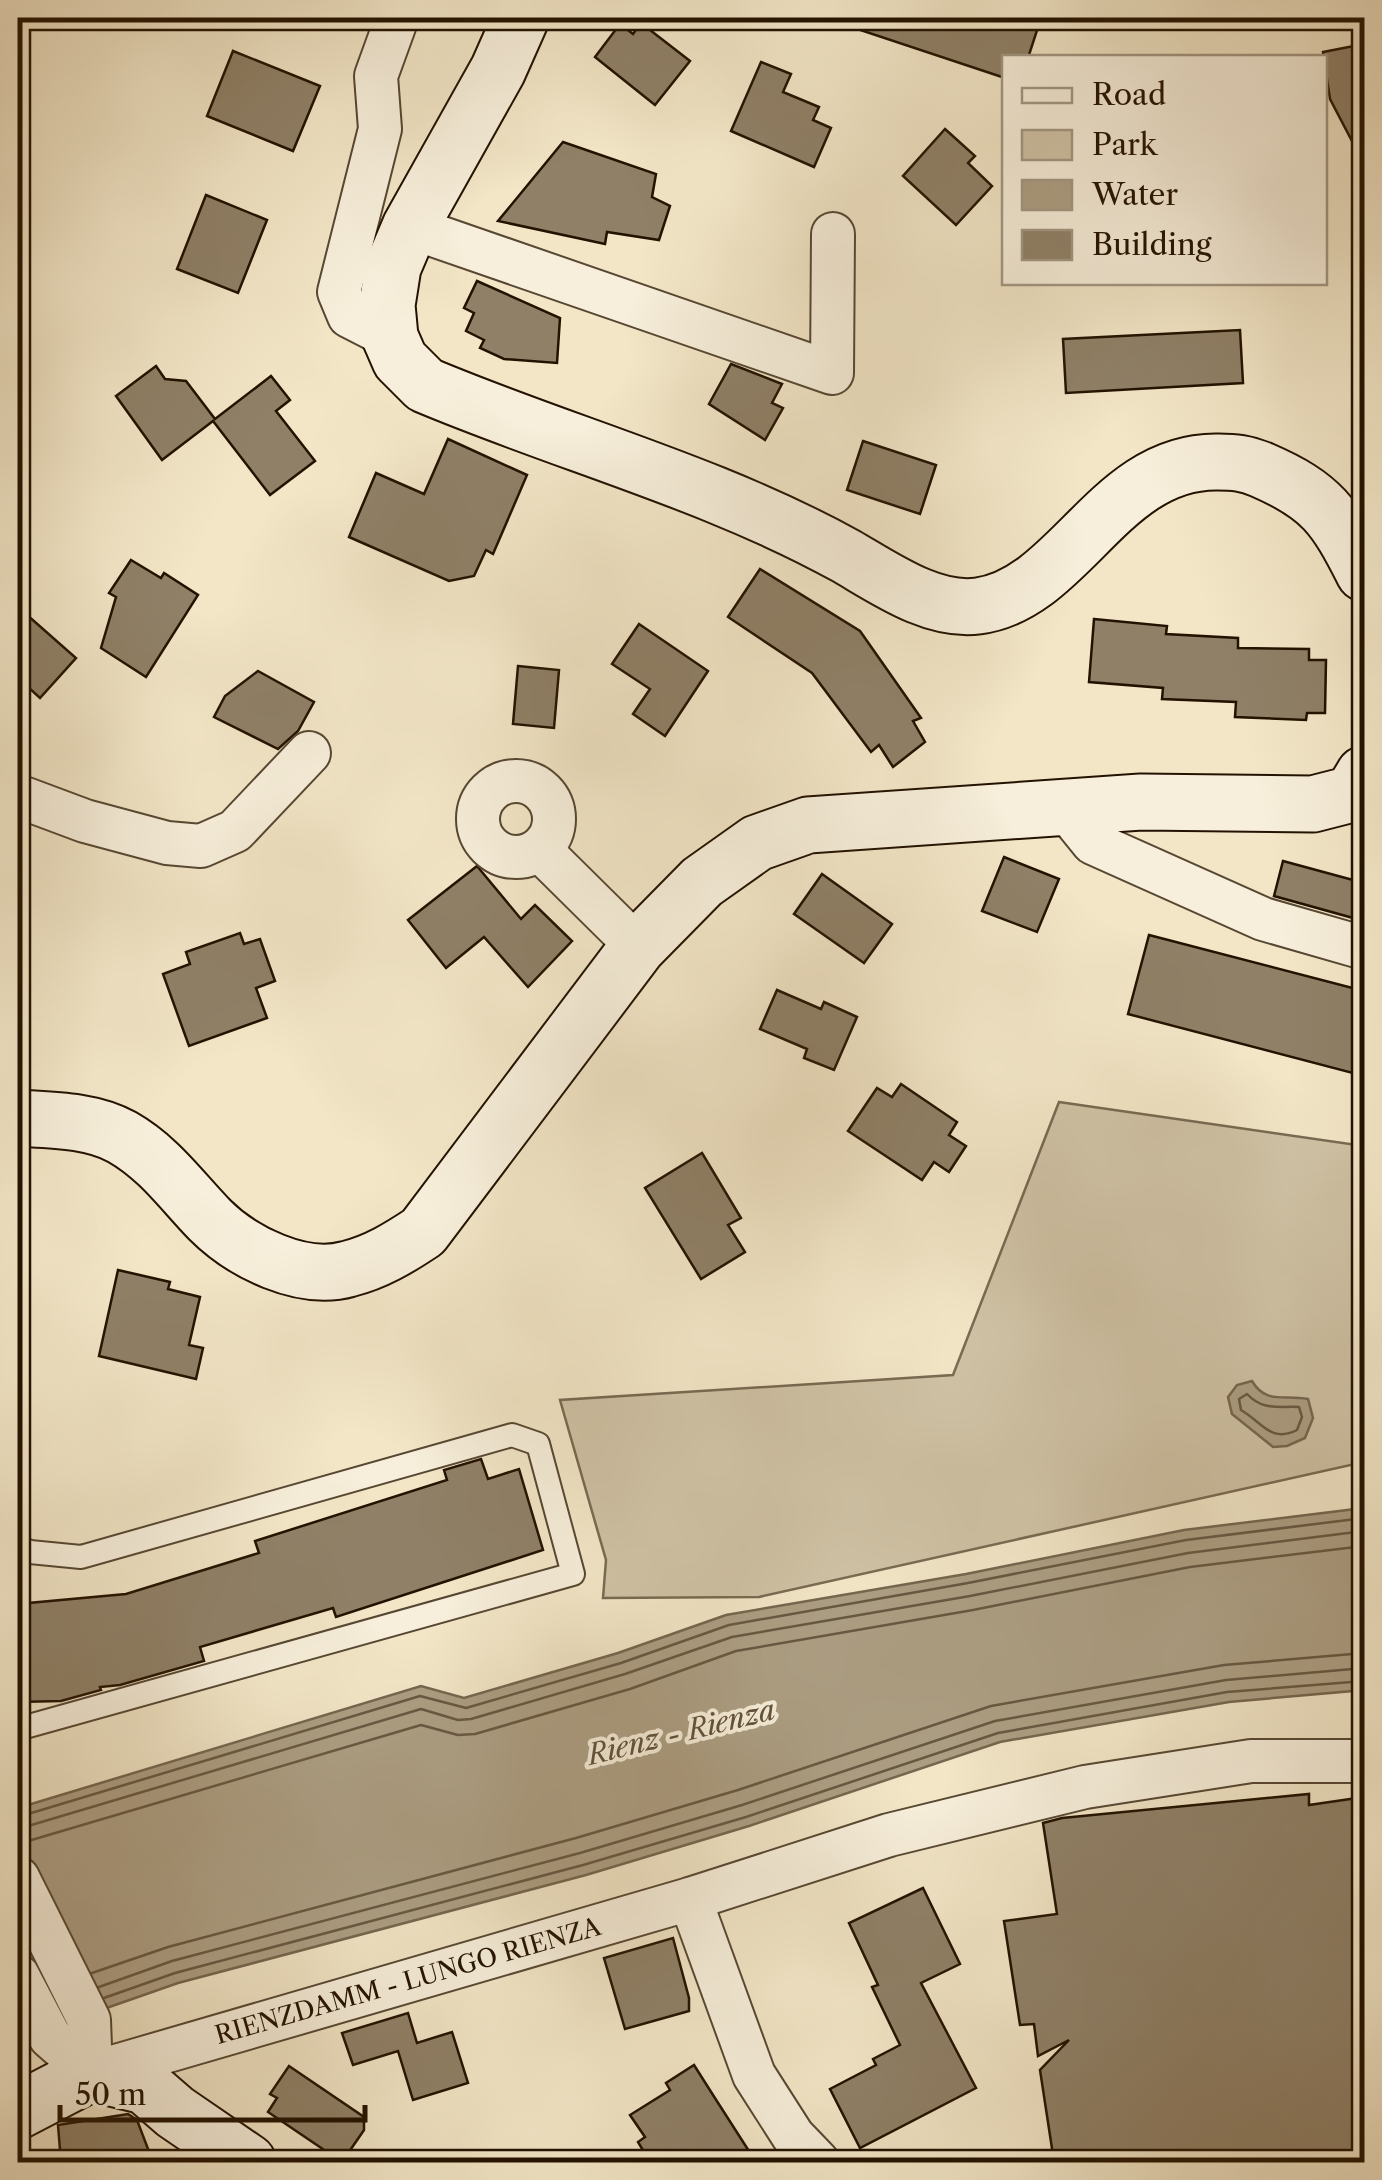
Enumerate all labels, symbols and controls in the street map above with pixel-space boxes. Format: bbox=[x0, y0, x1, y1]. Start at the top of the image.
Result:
legend bbox=[1002, 55, 1327, 285]
text: Road bbox=[1092, 76, 1166, 113]
text: Park bbox=[1092, 126, 1159, 163]
text: Water bbox=[1091, 176, 1178, 213]
text: Building bbox=[1092, 226, 1212, 263]
water label: Rienz - Rienza bbox=[582, 1692, 779, 1772]
street label: RIENZDAMM - LUNGO RIENZA bbox=[211, 1911, 605, 2051]
scale bar bbox=[60, 2060, 365, 2122]
text: 50 m bbox=[75, 2076, 146, 2113]

